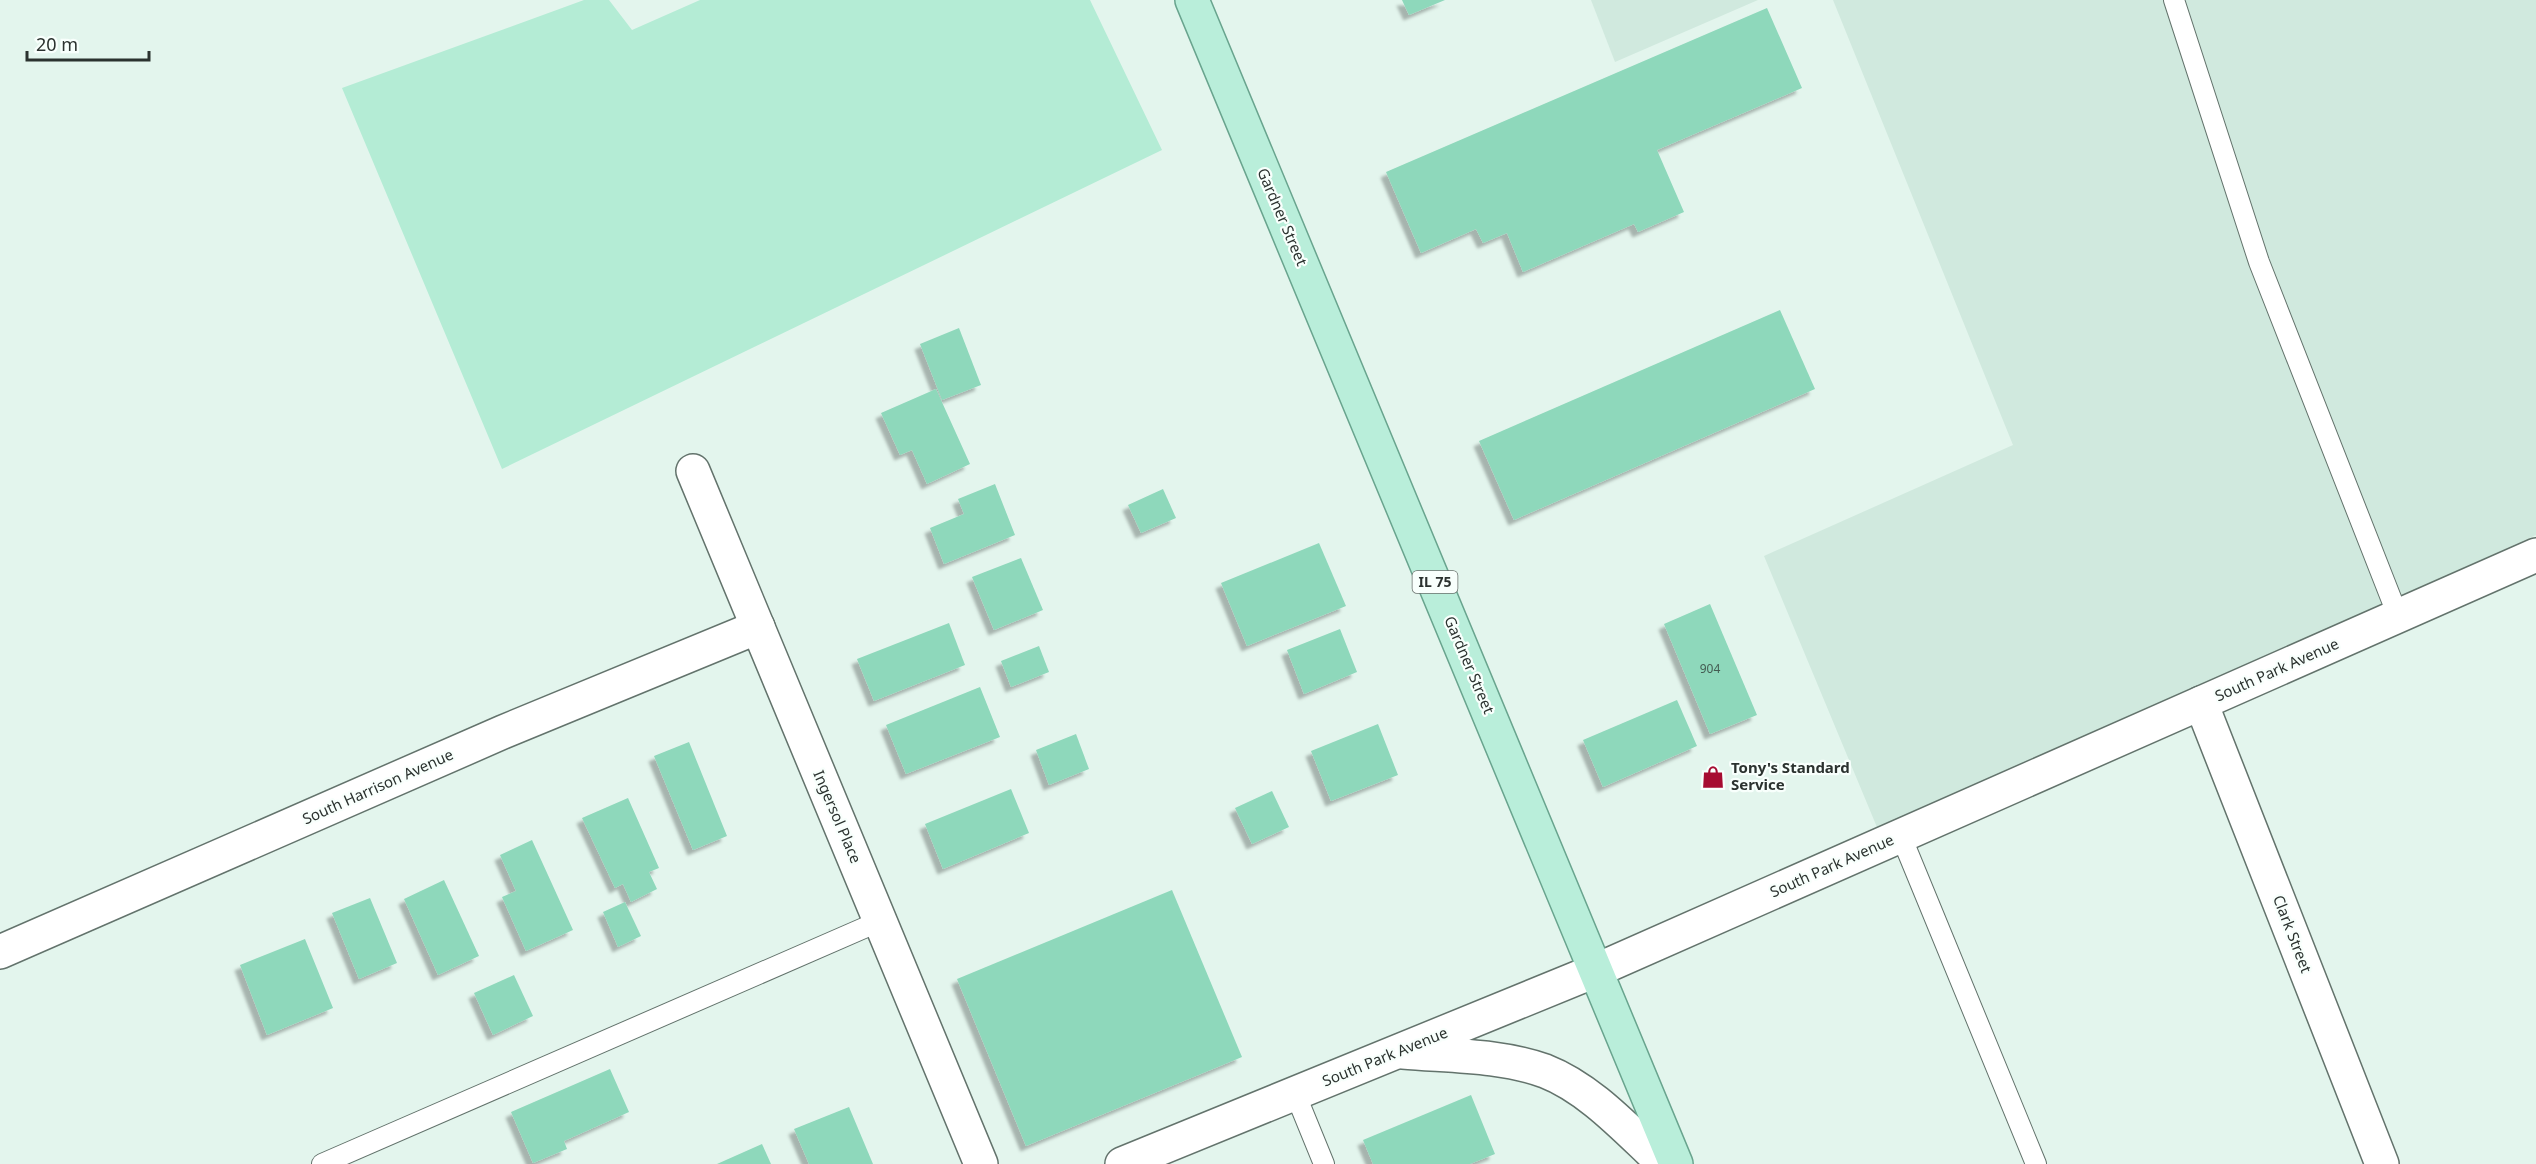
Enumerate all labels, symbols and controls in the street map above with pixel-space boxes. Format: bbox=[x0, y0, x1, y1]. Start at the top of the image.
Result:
scale bar bbox=[27, 24, 148, 62]
text: 20 m bbox=[36, 32, 78, 56]
street label: Gardner Street bbox=[1253, 165, 1313, 269]
road number: IL 75 bbox=[1412, 571, 1458, 593]
street label: Gardner Street bbox=[1440, 613, 1500, 717]
street label: South Park Avenue bbox=[2212, 633, 2342, 705]
house number: 904 bbox=[1700, 660, 1720, 677]
street label: South Harrison Avenue bbox=[299, 744, 456, 828]
place label: Tony's Standard Service bbox=[1731, 757, 1850, 794]
shop icon: Tony's Standard Service bbox=[1700, 764, 1726, 790]
street label: Ingersol Place bbox=[809, 767, 867, 866]
street label: South Park Avenue bbox=[1767, 829, 1897, 901]
street label: Clark Street bbox=[2269, 892, 2317, 976]
street label: South Park Avenue bbox=[1319, 1022, 1450, 1090]

